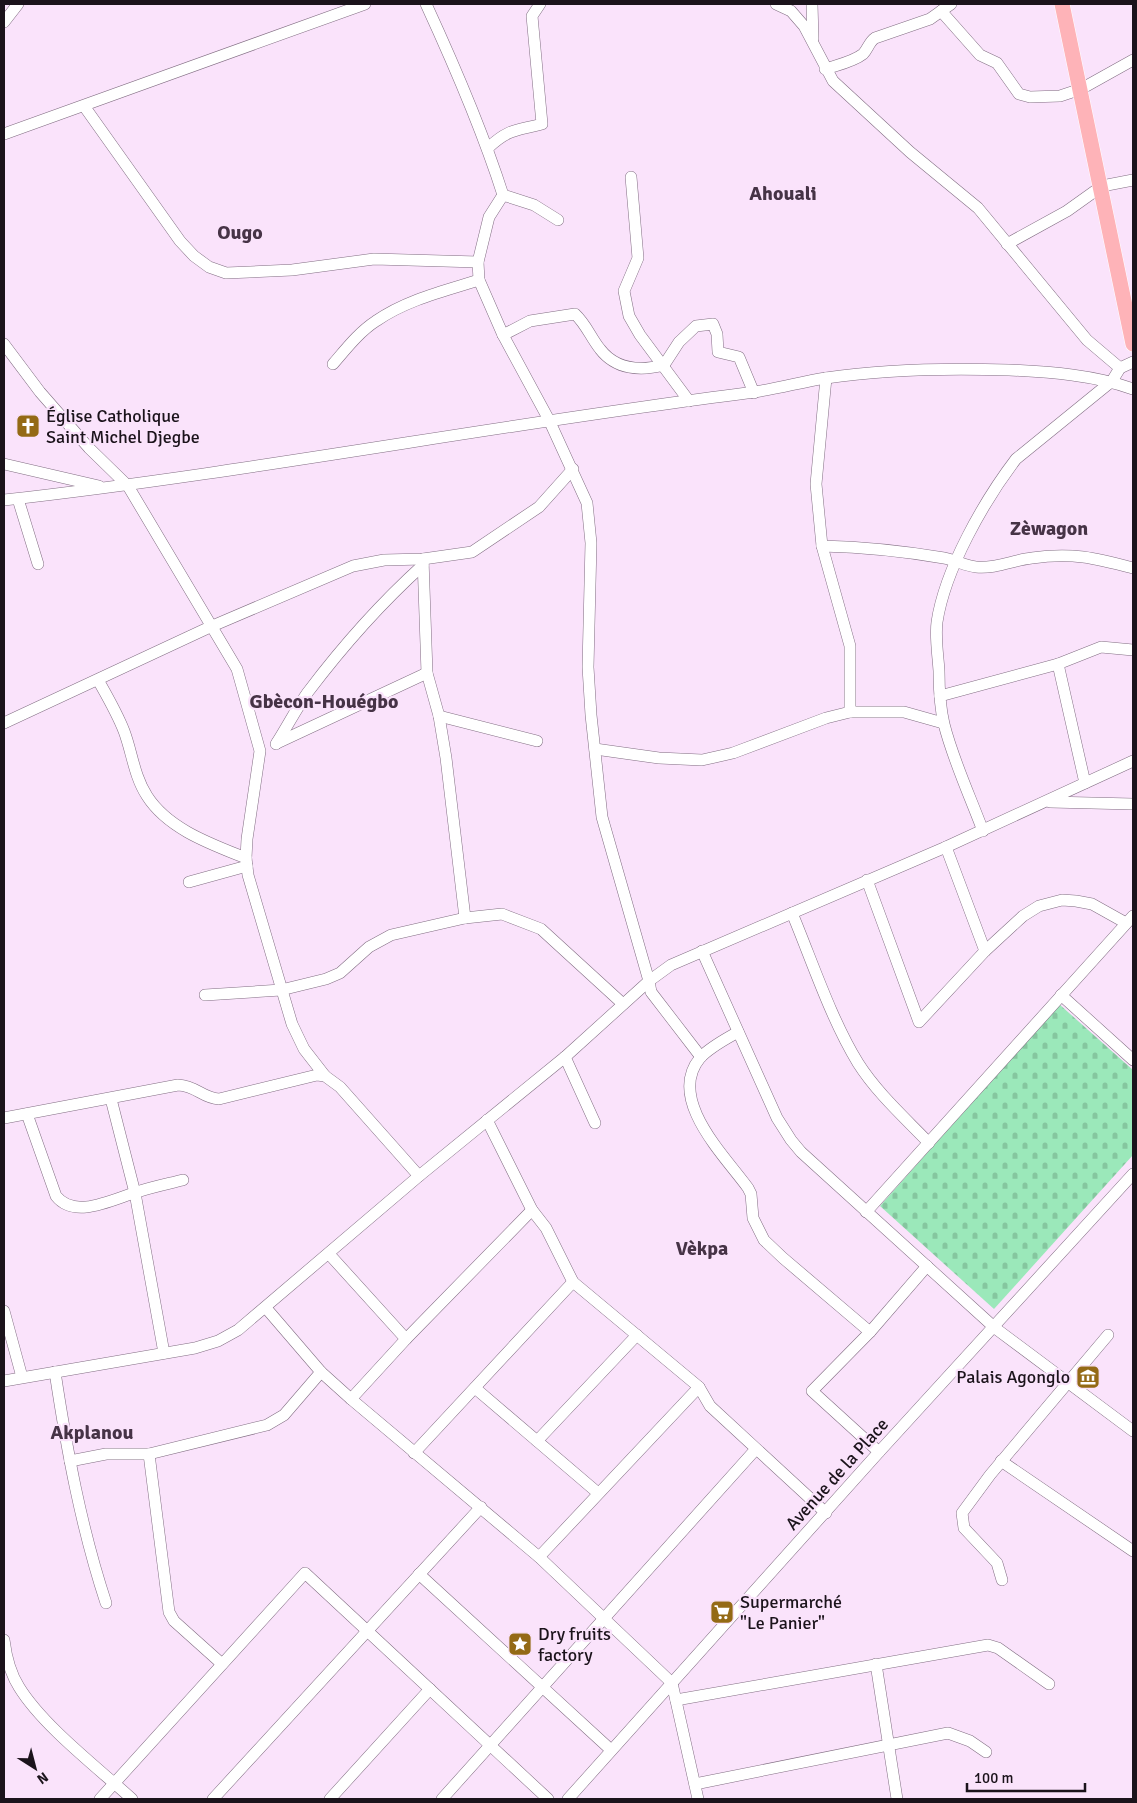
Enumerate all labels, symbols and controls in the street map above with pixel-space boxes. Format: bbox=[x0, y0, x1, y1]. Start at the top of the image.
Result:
district label: Ahouali bbox=[749, 181, 817, 206]
district label: Ougo bbox=[217, 220, 263, 245]
place label: Église Catholique Saint Michel Djegbe bbox=[46, 405, 200, 448]
church icon: Église Catholique Saint Michel Djegbe bbox=[15, 413, 41, 439]
district label: Zèwagon bbox=[1010, 516, 1088, 541]
district label: Gbècon-Houégbo bbox=[250, 689, 398, 714]
district label: Vèkpa bbox=[676, 1236, 728, 1261]
museum icon: Palais Agonglo bbox=[1075, 1364, 1101, 1390]
place label: Palais Agonglo bbox=[956, 1366, 1070, 1388]
street label: Avenue de la Place bbox=[781, 1413, 893, 1535]
district label: Akplanou bbox=[51, 1420, 133, 1445]
place label: Supermarché "Le Panier" bbox=[740, 1591, 842, 1634]
supermarket icon: Supermarché "Le Panier" bbox=[709, 1599, 735, 1625]
place label: Dry fruits factory bbox=[538, 1623, 611, 1666]
place icon: Dry fruits factory bbox=[507, 1631, 533, 1657]
north arrow bbox=[10, 1743, 60, 1793]
scale bar bbox=[967, 1760, 1084, 1792]
text: N bbox=[33, 1768, 51, 1788]
text: 100 m bbox=[974, 1769, 1014, 1787]

